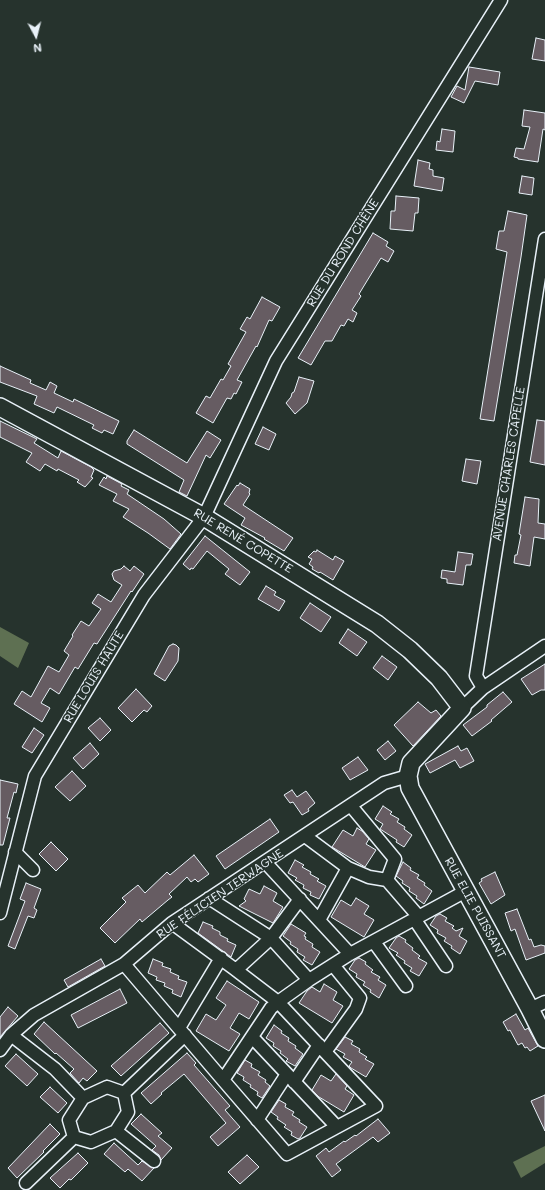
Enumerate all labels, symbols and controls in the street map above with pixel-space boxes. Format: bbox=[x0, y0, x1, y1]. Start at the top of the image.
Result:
north arrow bbox=[16, 16, 56, 56]
text: N bbox=[32, 40, 43, 56]
street label: RUE DU ROND CHÊNE bbox=[304, 196, 382, 310]
street label: AVENUE CHARLES CAPELLE bbox=[490, 386, 528, 542]
street label: RUE RENÉ COPETTE bbox=[191, 506, 295, 576]
street label: RUE LOUIS HAUTE bbox=[61, 629, 127, 725]
street label: RUE FÉLICIEN TERWAGNE bbox=[154, 846, 286, 942]
street label: RUE ELIE PUISSANT bbox=[441, 855, 509, 961]

